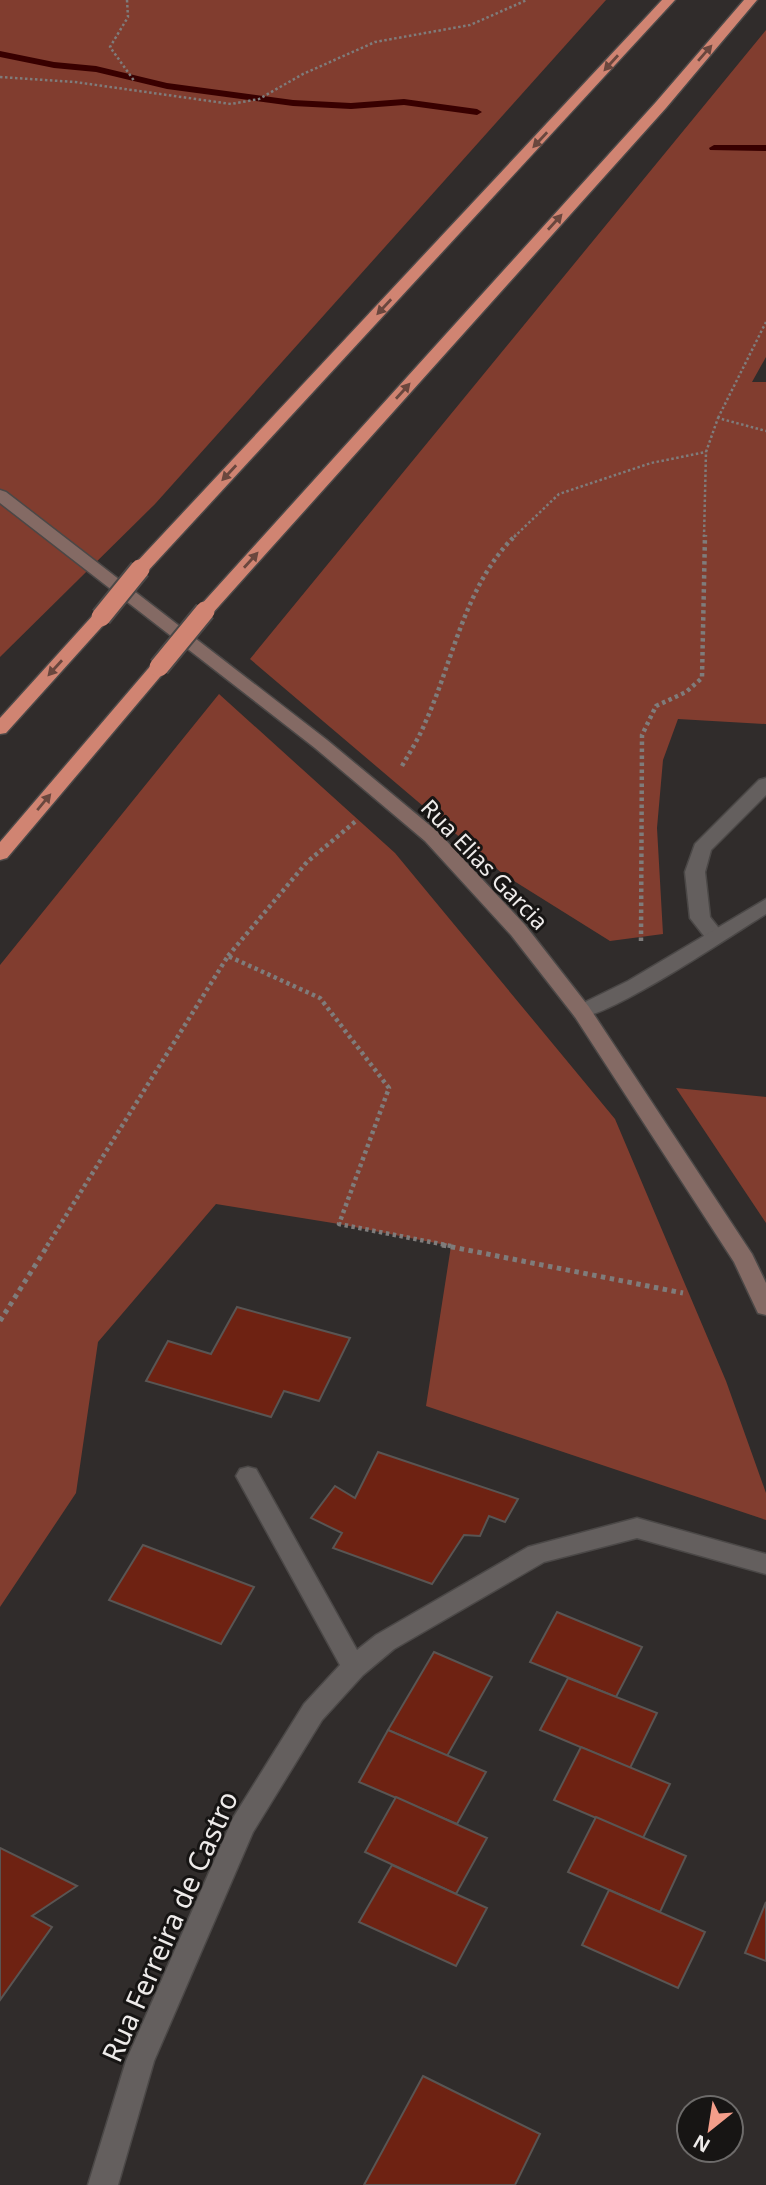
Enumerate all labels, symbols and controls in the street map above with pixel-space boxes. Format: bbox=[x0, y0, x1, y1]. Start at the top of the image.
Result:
one-way arrow bbox=[697, 45, 712, 62]
one-way arrow bbox=[603, 54, 619, 72]
one-way arrow bbox=[532, 131, 548, 148]
one-way arrow bbox=[547, 213, 563, 231]
one-way arrow bbox=[377, 298, 393, 315]
one-way arrow bbox=[395, 382, 411, 400]
one-way arrow bbox=[222, 464, 238, 481]
one-way arrow bbox=[243, 551, 259, 569]
one-way arrow bbox=[48, 659, 63, 676]
street label: Rua Elias Garcia bbox=[414, 792, 556, 936]
one-way arrow bbox=[36, 793, 52, 811]
street label: Rua Ferreira de Castro bbox=[92, 1785, 246, 2067]
north arrow bbox=[675, 2094, 745, 2164]
text: N bbox=[688, 2129, 715, 2159]

